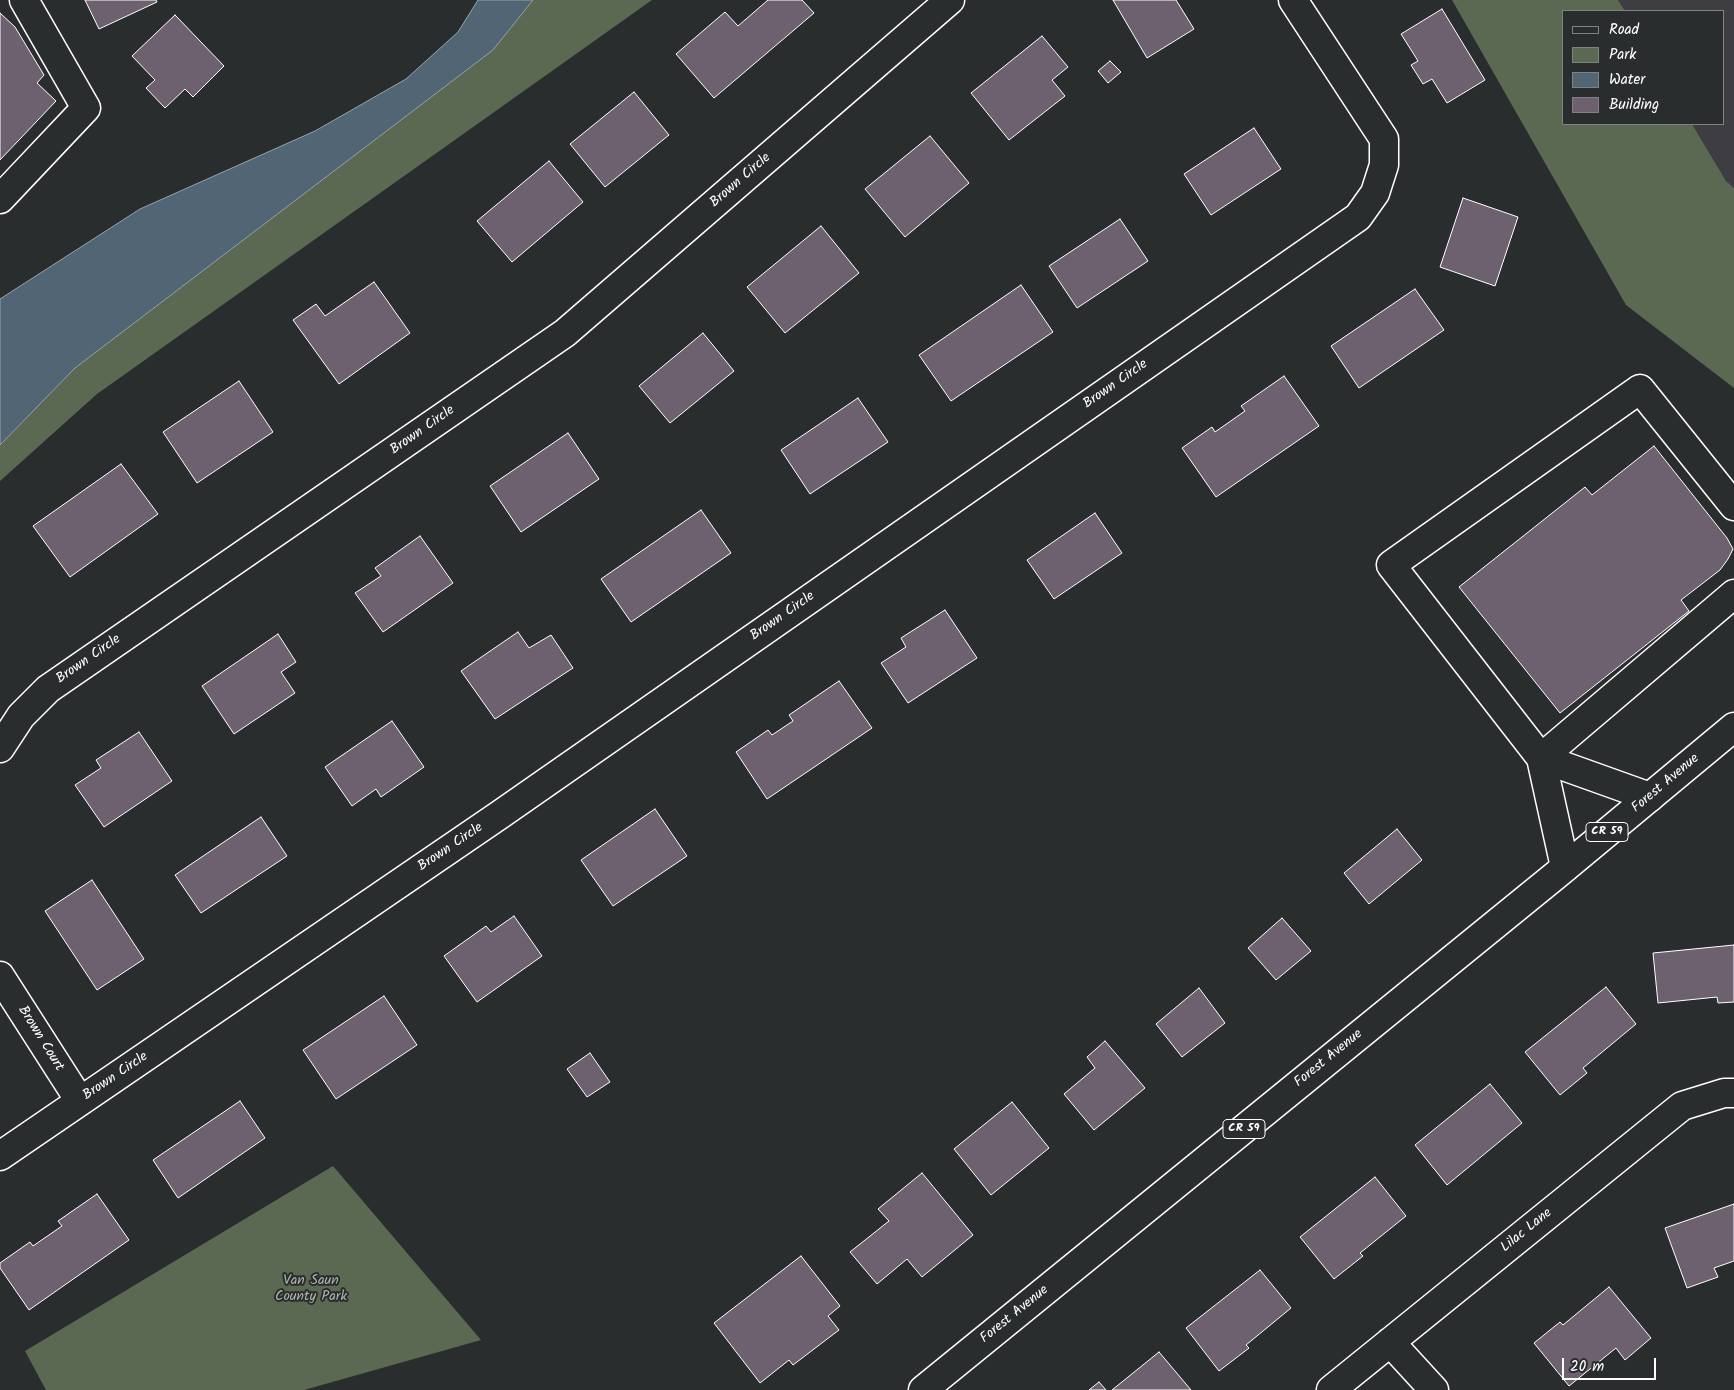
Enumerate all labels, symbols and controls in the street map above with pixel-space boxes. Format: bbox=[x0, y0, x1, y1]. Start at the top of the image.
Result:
legend bbox=[1562, 10, 1724, 125]
text: Road bbox=[1609, 18, 1639, 42]
text: Park bbox=[1609, 43, 1636, 67]
text: Water bbox=[1609, 68, 1645, 92]
text: Building bbox=[1609, 93, 1659, 117]
street label: Brown Circle bbox=[707, 150, 775, 212]
street label: Brown Circle bbox=[1081, 357, 1151, 413]
street label: Brown Circle bbox=[388, 403, 458, 459]
street label: Brown Circle bbox=[748, 589, 818, 645]
street label: Brown Circle bbox=[54, 632, 124, 688]
street label: Forest Avenue bbox=[1629, 751, 1703, 817]
street label: Brown Circle bbox=[415, 820, 487, 876]
road number: CR 59 bbox=[1586, 822, 1628, 842]
street label: Brown Court bbox=[13, 1003, 67, 1075]
street label: Forest Avenue bbox=[1292, 1026, 1366, 1092]
street label: Brown Circle bbox=[80, 1049, 152, 1105]
road number: CR 59 bbox=[1223, 1120, 1265, 1138]
street label: Lilac Lane bbox=[1498, 1205, 1556, 1257]
park label: Van Saun County Park bbox=[275, 1274, 347, 1306]
street label: Forest Avenue bbox=[978, 1282, 1052, 1348]
scale bar bbox=[1564, 1348, 1658, 1380]
text: 20 m bbox=[1570, 1355, 1604, 1379]

